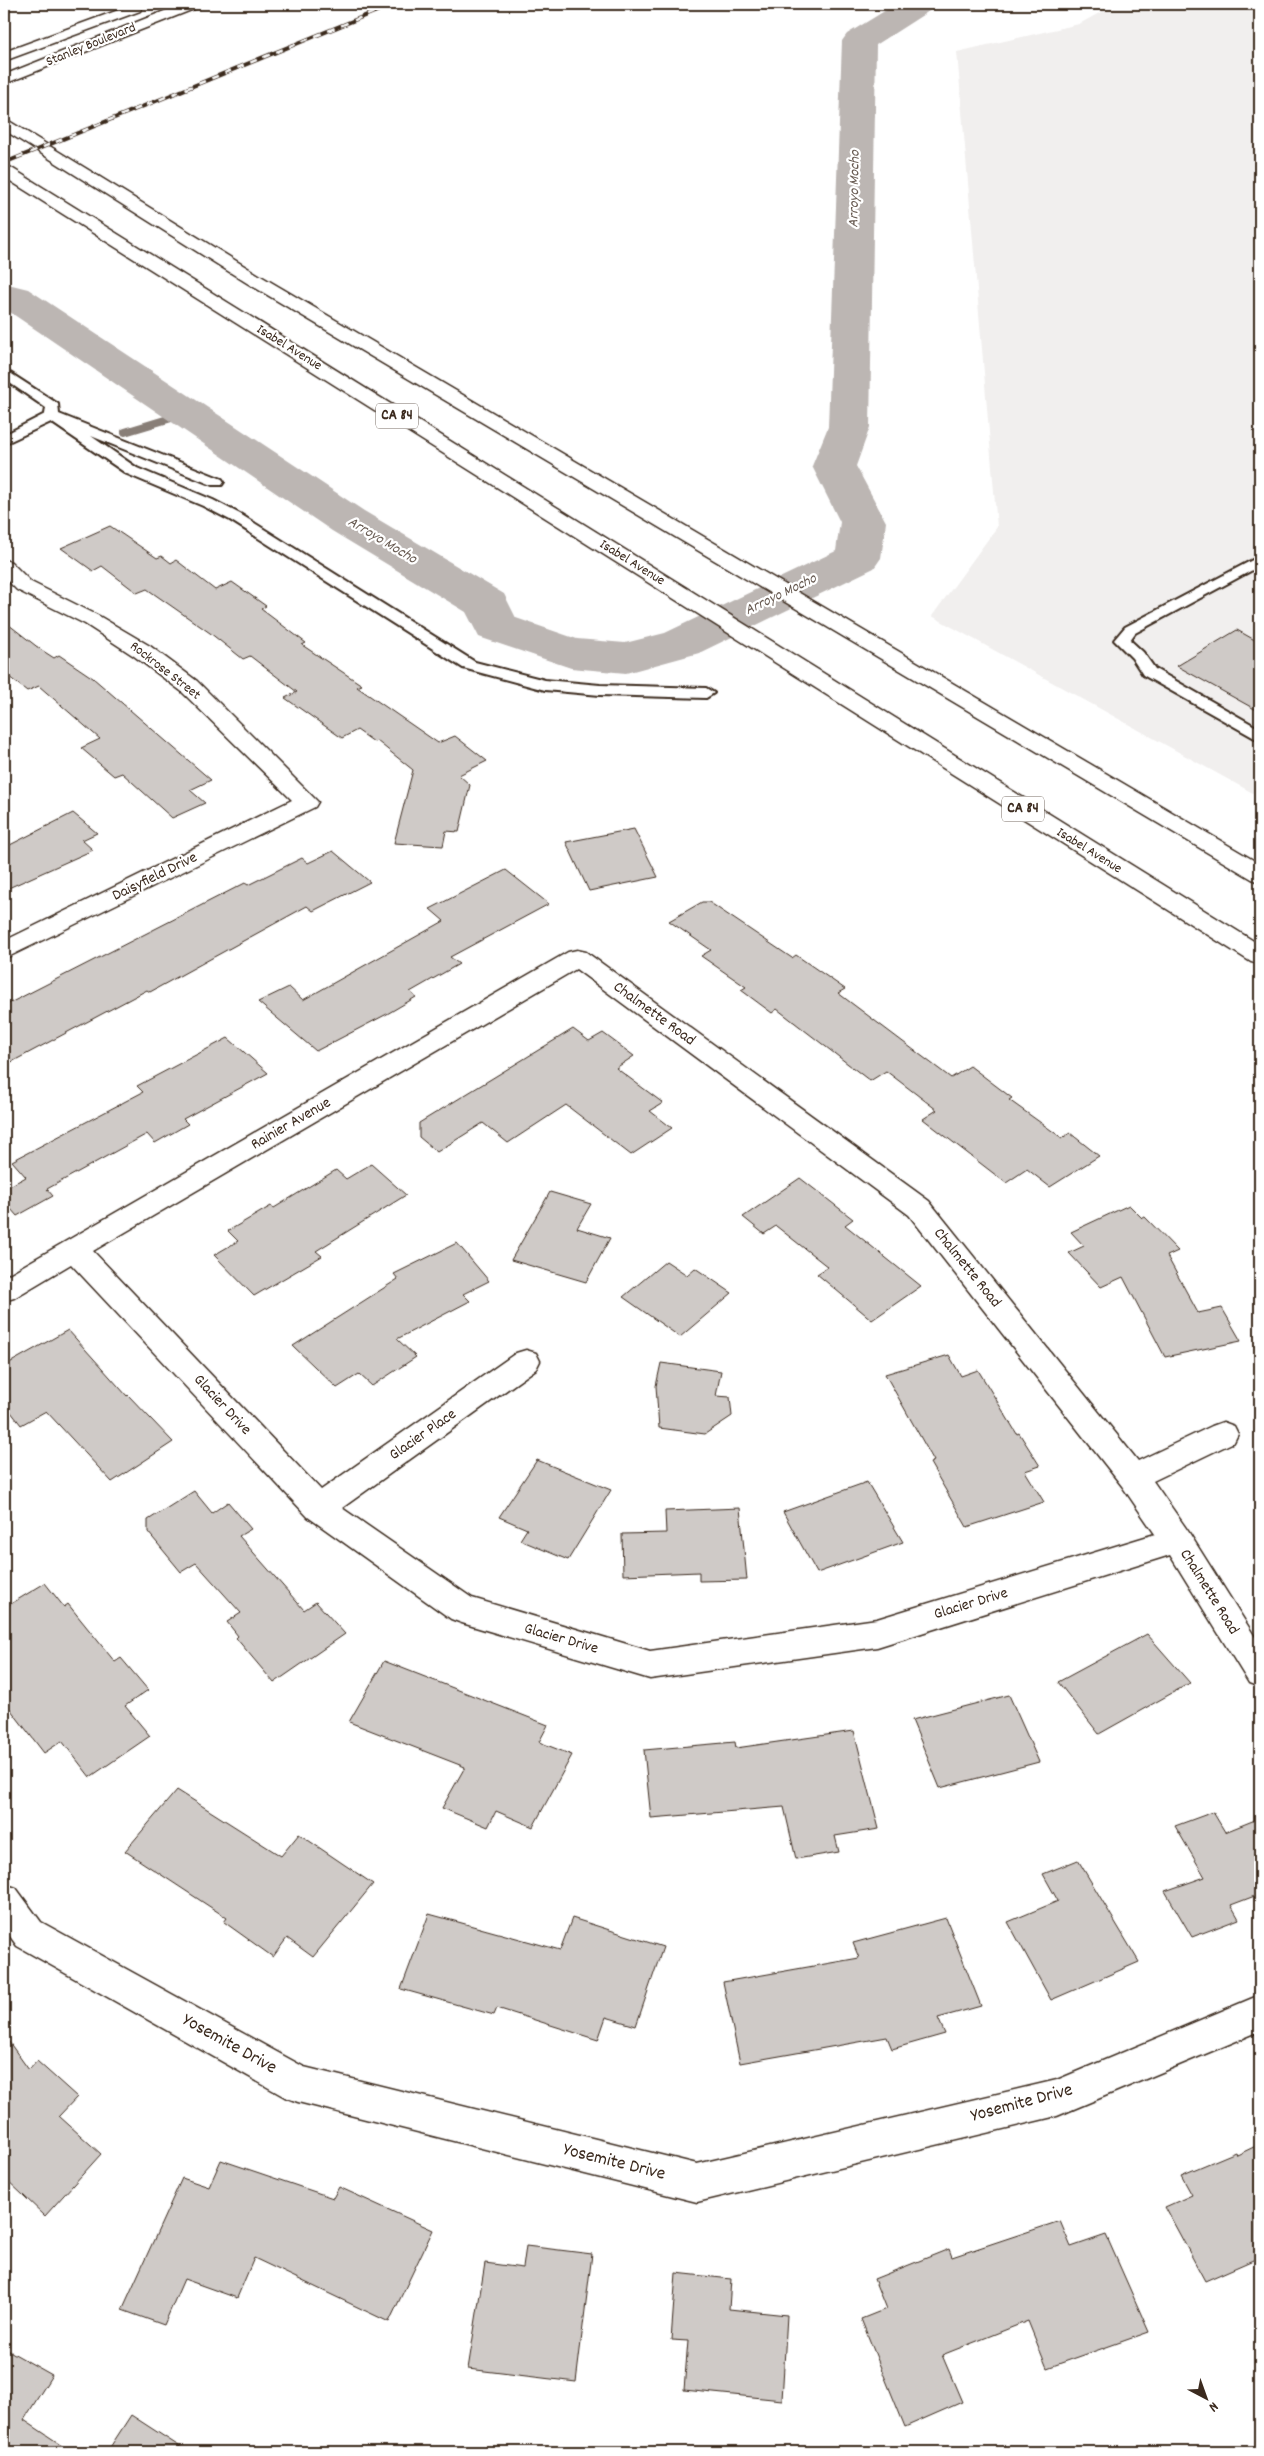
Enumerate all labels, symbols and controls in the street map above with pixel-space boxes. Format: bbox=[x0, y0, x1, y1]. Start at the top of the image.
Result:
street label: Stanley Boulevard bbox=[43, 18, 139, 72]
water label: Arroyo Mocho bbox=[843, 149, 867, 228]
street label: Isabel Avenue bbox=[252, 320, 326, 376]
road number: CA 84 bbox=[376, 404, 418, 428]
water label: Arroyo Mocho bbox=[343, 512, 422, 571]
street label: Isabel Avenue bbox=[595, 535, 669, 591]
water label: Arroyo Mocho bbox=[741, 568, 822, 622]
street label: Rockrose Street bbox=[125, 637, 205, 705]
road number: CA 84 bbox=[1002, 796, 1044, 822]
street label: Isabel Avenue bbox=[1052, 823, 1126, 879]
street label: Daisyfield Drive bbox=[109, 846, 201, 908]
street label: Chalmette Road bbox=[608, 976, 700, 1052]
street label: Rainier Avenue bbox=[247, 1092, 335, 1156]
street label: Chalmette Road bbox=[928, 1223, 1006, 1313]
street label: Glacier Drive bbox=[188, 1369, 256, 1441]
street label: Glacier Place bbox=[385, 1403, 461, 1467]
street label: Chalmette Road bbox=[1174, 1545, 1244, 1639]
street label: Glacier Drive bbox=[931, 1582, 1011, 1626]
street label: Glacier Drive bbox=[521, 1617, 601, 1661]
street label: Yosemite Drive bbox=[177, 2008, 281, 2082]
street label: Yosemite Drive bbox=[968, 2077, 1076, 2131]
street label: Yosemite Drive bbox=[560, 2137, 668, 2189]
north arrow bbox=[1182, 2374, 1232, 2424]
text: N bbox=[1204, 2396, 1222, 2416]

